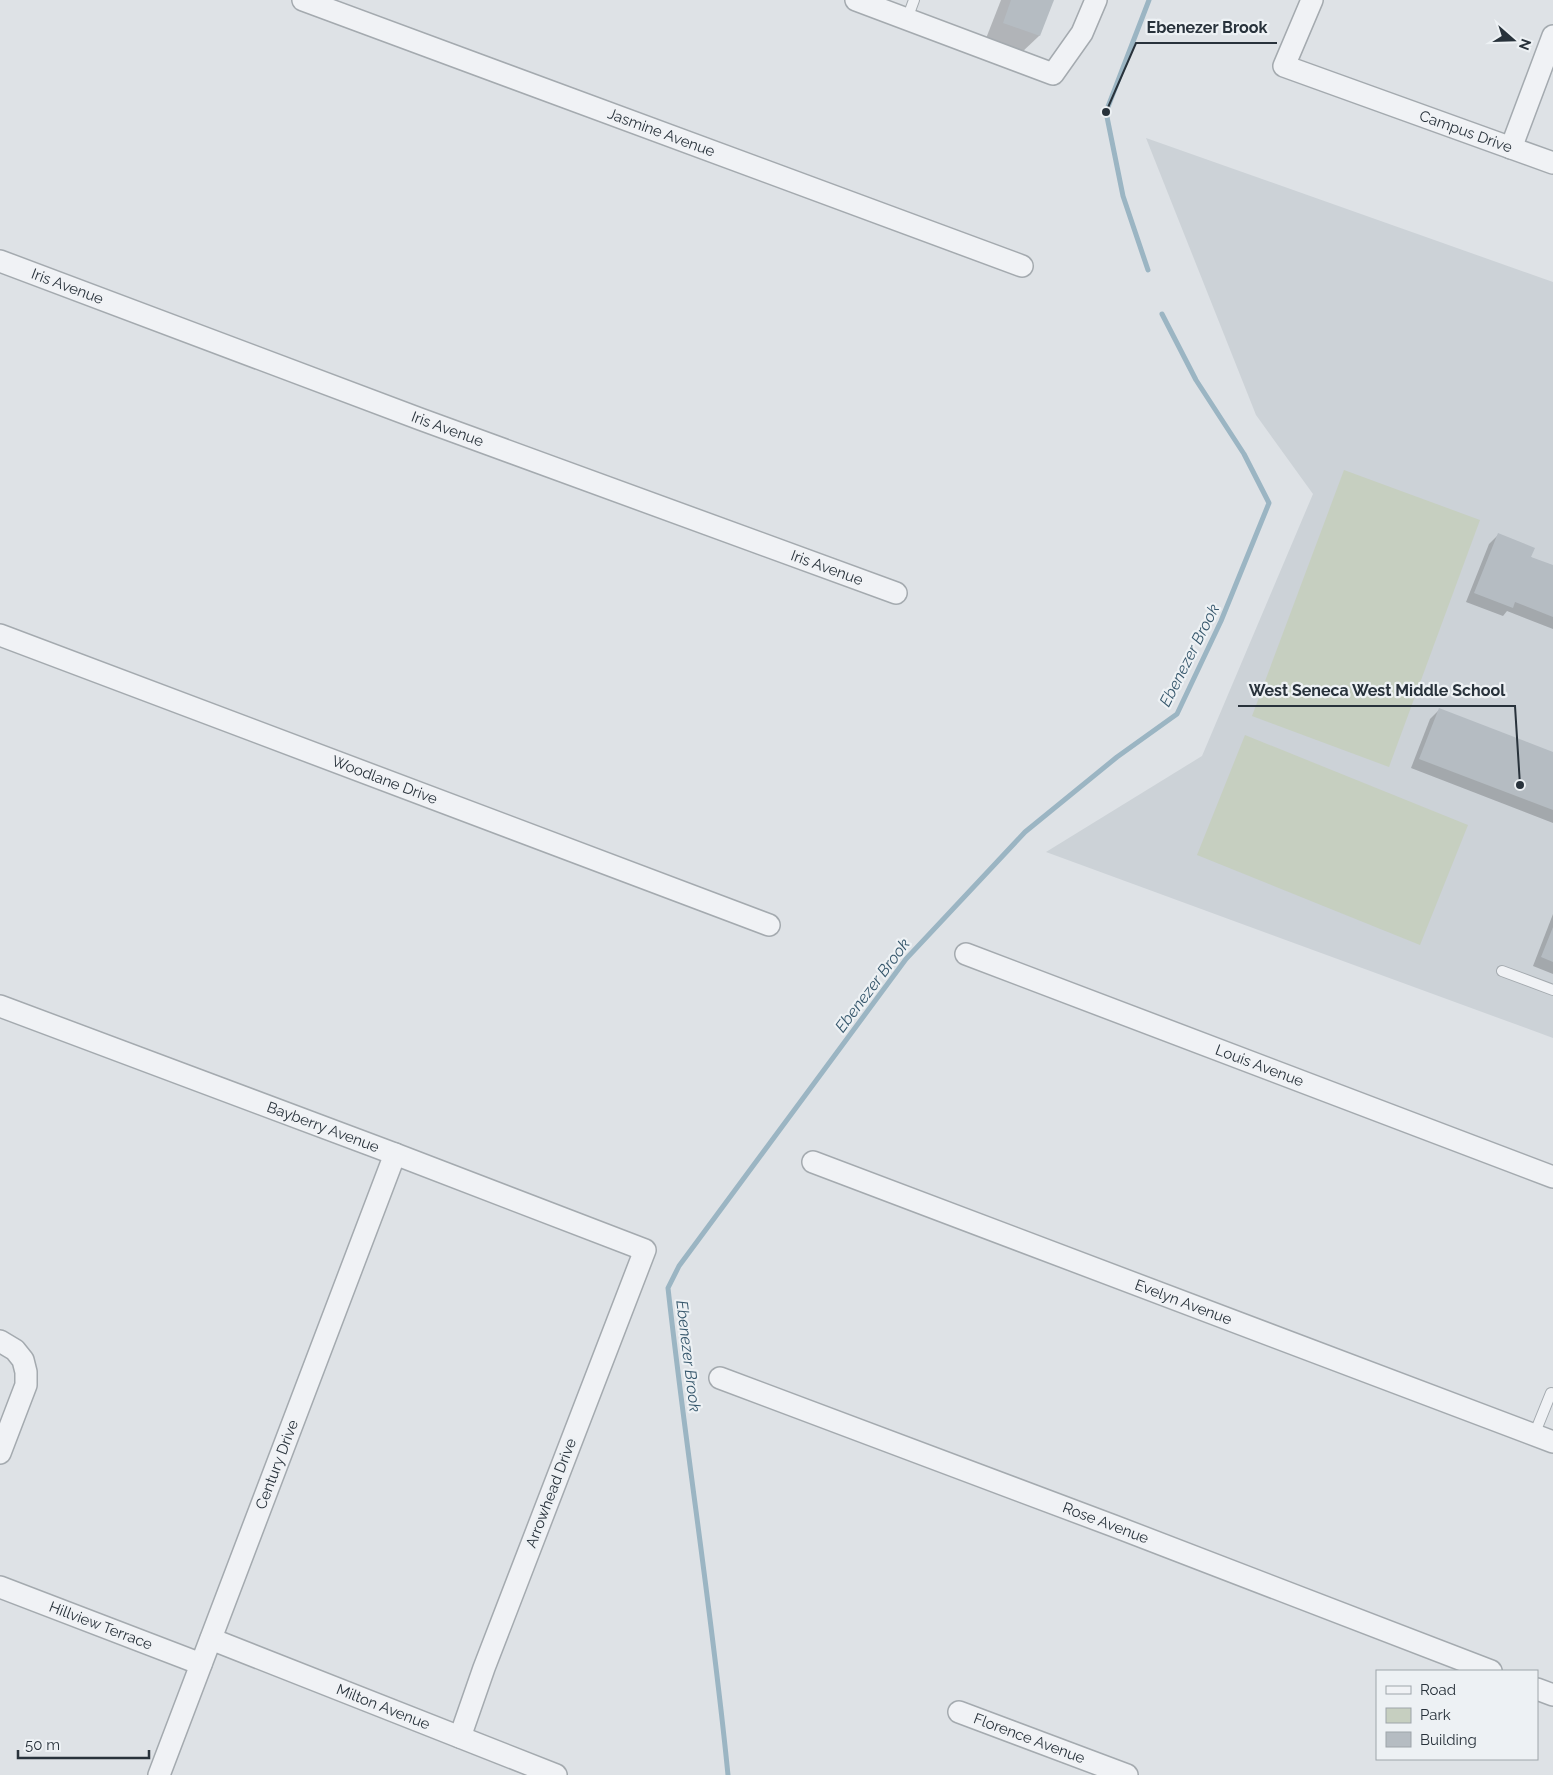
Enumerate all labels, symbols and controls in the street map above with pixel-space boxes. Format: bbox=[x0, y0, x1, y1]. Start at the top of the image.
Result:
callout: Ebenezer Brook bbox=[1136, 12, 1277, 43]
north arrow bbox=[1488, 15, 1538, 65]
text: Ebenezer Brook bbox=[1147, 18, 1267, 37]
text: N bbox=[1516, 37, 1535, 52]
street label: Jasmine Avenue bbox=[605, 104, 718, 161]
street label: Campus Drive bbox=[1417, 107, 1515, 157]
street label: Iris Avenue bbox=[29, 265, 106, 308]
street label: Iris Avenue bbox=[409, 408, 486, 451]
street label: Iris Avenue bbox=[788, 546, 866, 589]
water label: Ebenezer Brook bbox=[1155, 601, 1224, 710]
callout: West Seneca West Middle School bbox=[1238, 675, 1515, 706]
text: West Seneca West Middle School bbox=[1249, 681, 1506, 700]
street label: Woodlane Drive bbox=[329, 752, 440, 808]
water label: Ebenezer Brook bbox=[831, 934, 914, 1036]
street label: Louis Avenue bbox=[1213, 1041, 1306, 1091]
street label: Bayberry Avenue bbox=[264, 1098, 382, 1156]
street label: Evelyn Avenue bbox=[1132, 1276, 1235, 1329]
water label: Ebenezer Brook bbox=[672, 1299, 705, 1413]
street label: Century Drive bbox=[252, 1417, 302, 1512]
street label: Arrowhead Drive bbox=[522, 1435, 580, 1550]
street label: Rose Avenue bbox=[1060, 1499, 1151, 1548]
street label: Hillview Terrace bbox=[47, 1598, 155, 1654]
legend bbox=[1376, 1670, 1538, 1760]
street label: Milton Avenue bbox=[334, 1680, 433, 1733]
text: Road bbox=[1420, 1681, 1456, 1699]
text: Park bbox=[1420, 1706, 1451, 1724]
street label: Florence Avenue bbox=[971, 1709, 1088, 1767]
scale bar bbox=[18, 1728, 149, 1760]
text: Building bbox=[1420, 1731, 1477, 1749]
text: 50 m bbox=[25, 1736, 60, 1754]

